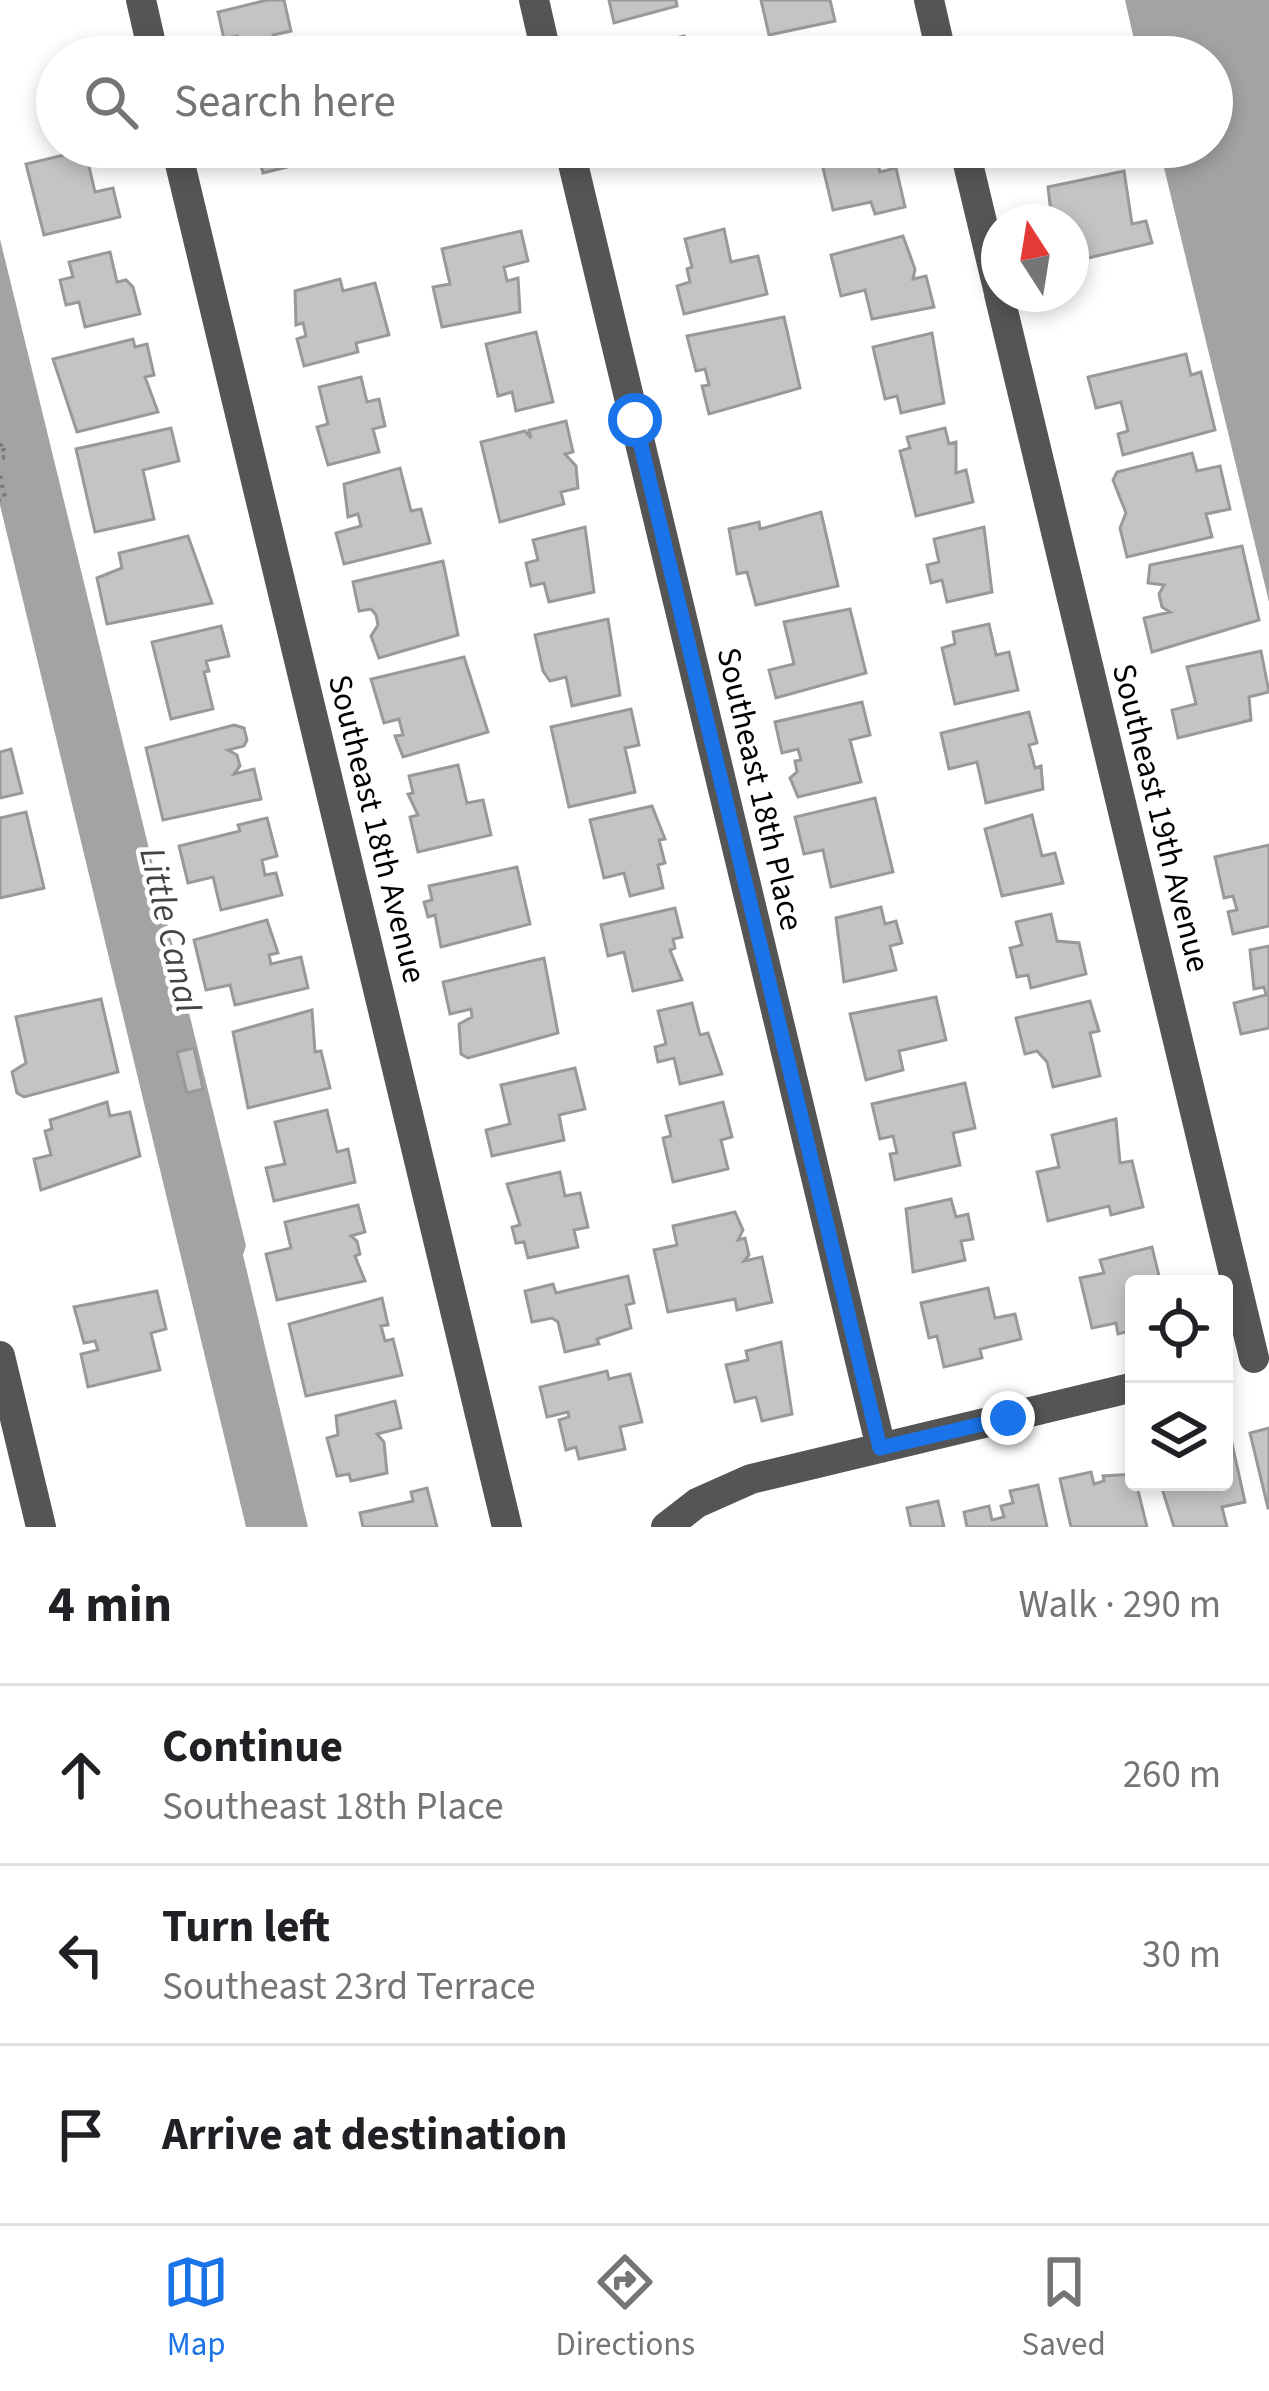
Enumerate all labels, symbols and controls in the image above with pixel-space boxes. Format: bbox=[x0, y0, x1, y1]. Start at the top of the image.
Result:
search box bbox=[36, 36, 1233, 168]
icon: search bbox=[78, 69, 144, 135]
text: Search here bbox=[174, 70, 396, 134]
north arrow bbox=[981, 204, 1089, 312]
route start bbox=[608, 393, 662, 447]
street label: Southeast 18th Place bbox=[705, 643, 815, 935]
street label: Southeast 19th Avenue bbox=[1100, 659, 1222, 977]
street label: Southeast 18th Avenue bbox=[316, 670, 438, 988]
water label: Little Canal bbox=[126, 842, 214, 1018]
map controls bbox=[1125, 1275, 1233, 1491]
button: locate bbox=[1125, 1275, 1233, 1383]
button: layers bbox=[1125, 1383, 1233, 1491]
route end bbox=[981, 1391, 1035, 1445]
text: 4 min bbox=[48, 1569, 172, 1641]
text: Walk · 290 m bbox=[1018, 1577, 1221, 1633]
text: Continue bbox=[162, 1715, 343, 1779]
icon: ahead bbox=[48, 1742, 114, 1808]
text: 260 m bbox=[1123, 1747, 1221, 1803]
text: Southeast 18th Place bbox=[162, 1779, 504, 1835]
text: Turn left bbox=[162, 1895, 330, 1959]
icon: left bbox=[48, 1922, 114, 1988]
text: 30 m bbox=[1142, 1927, 1221, 1983]
text: Southeast 23rd Terrace bbox=[162, 1959, 536, 2015]
icon: arrive bbox=[48, 2102, 114, 2168]
text: Arrive at destination bbox=[162, 2103, 567, 2167]
tab: Map bbox=[163, 2249, 229, 2368]
tab: Directions bbox=[556, 2249, 695, 2368]
tab: Saved bbox=[1022, 2249, 1106, 2368]

